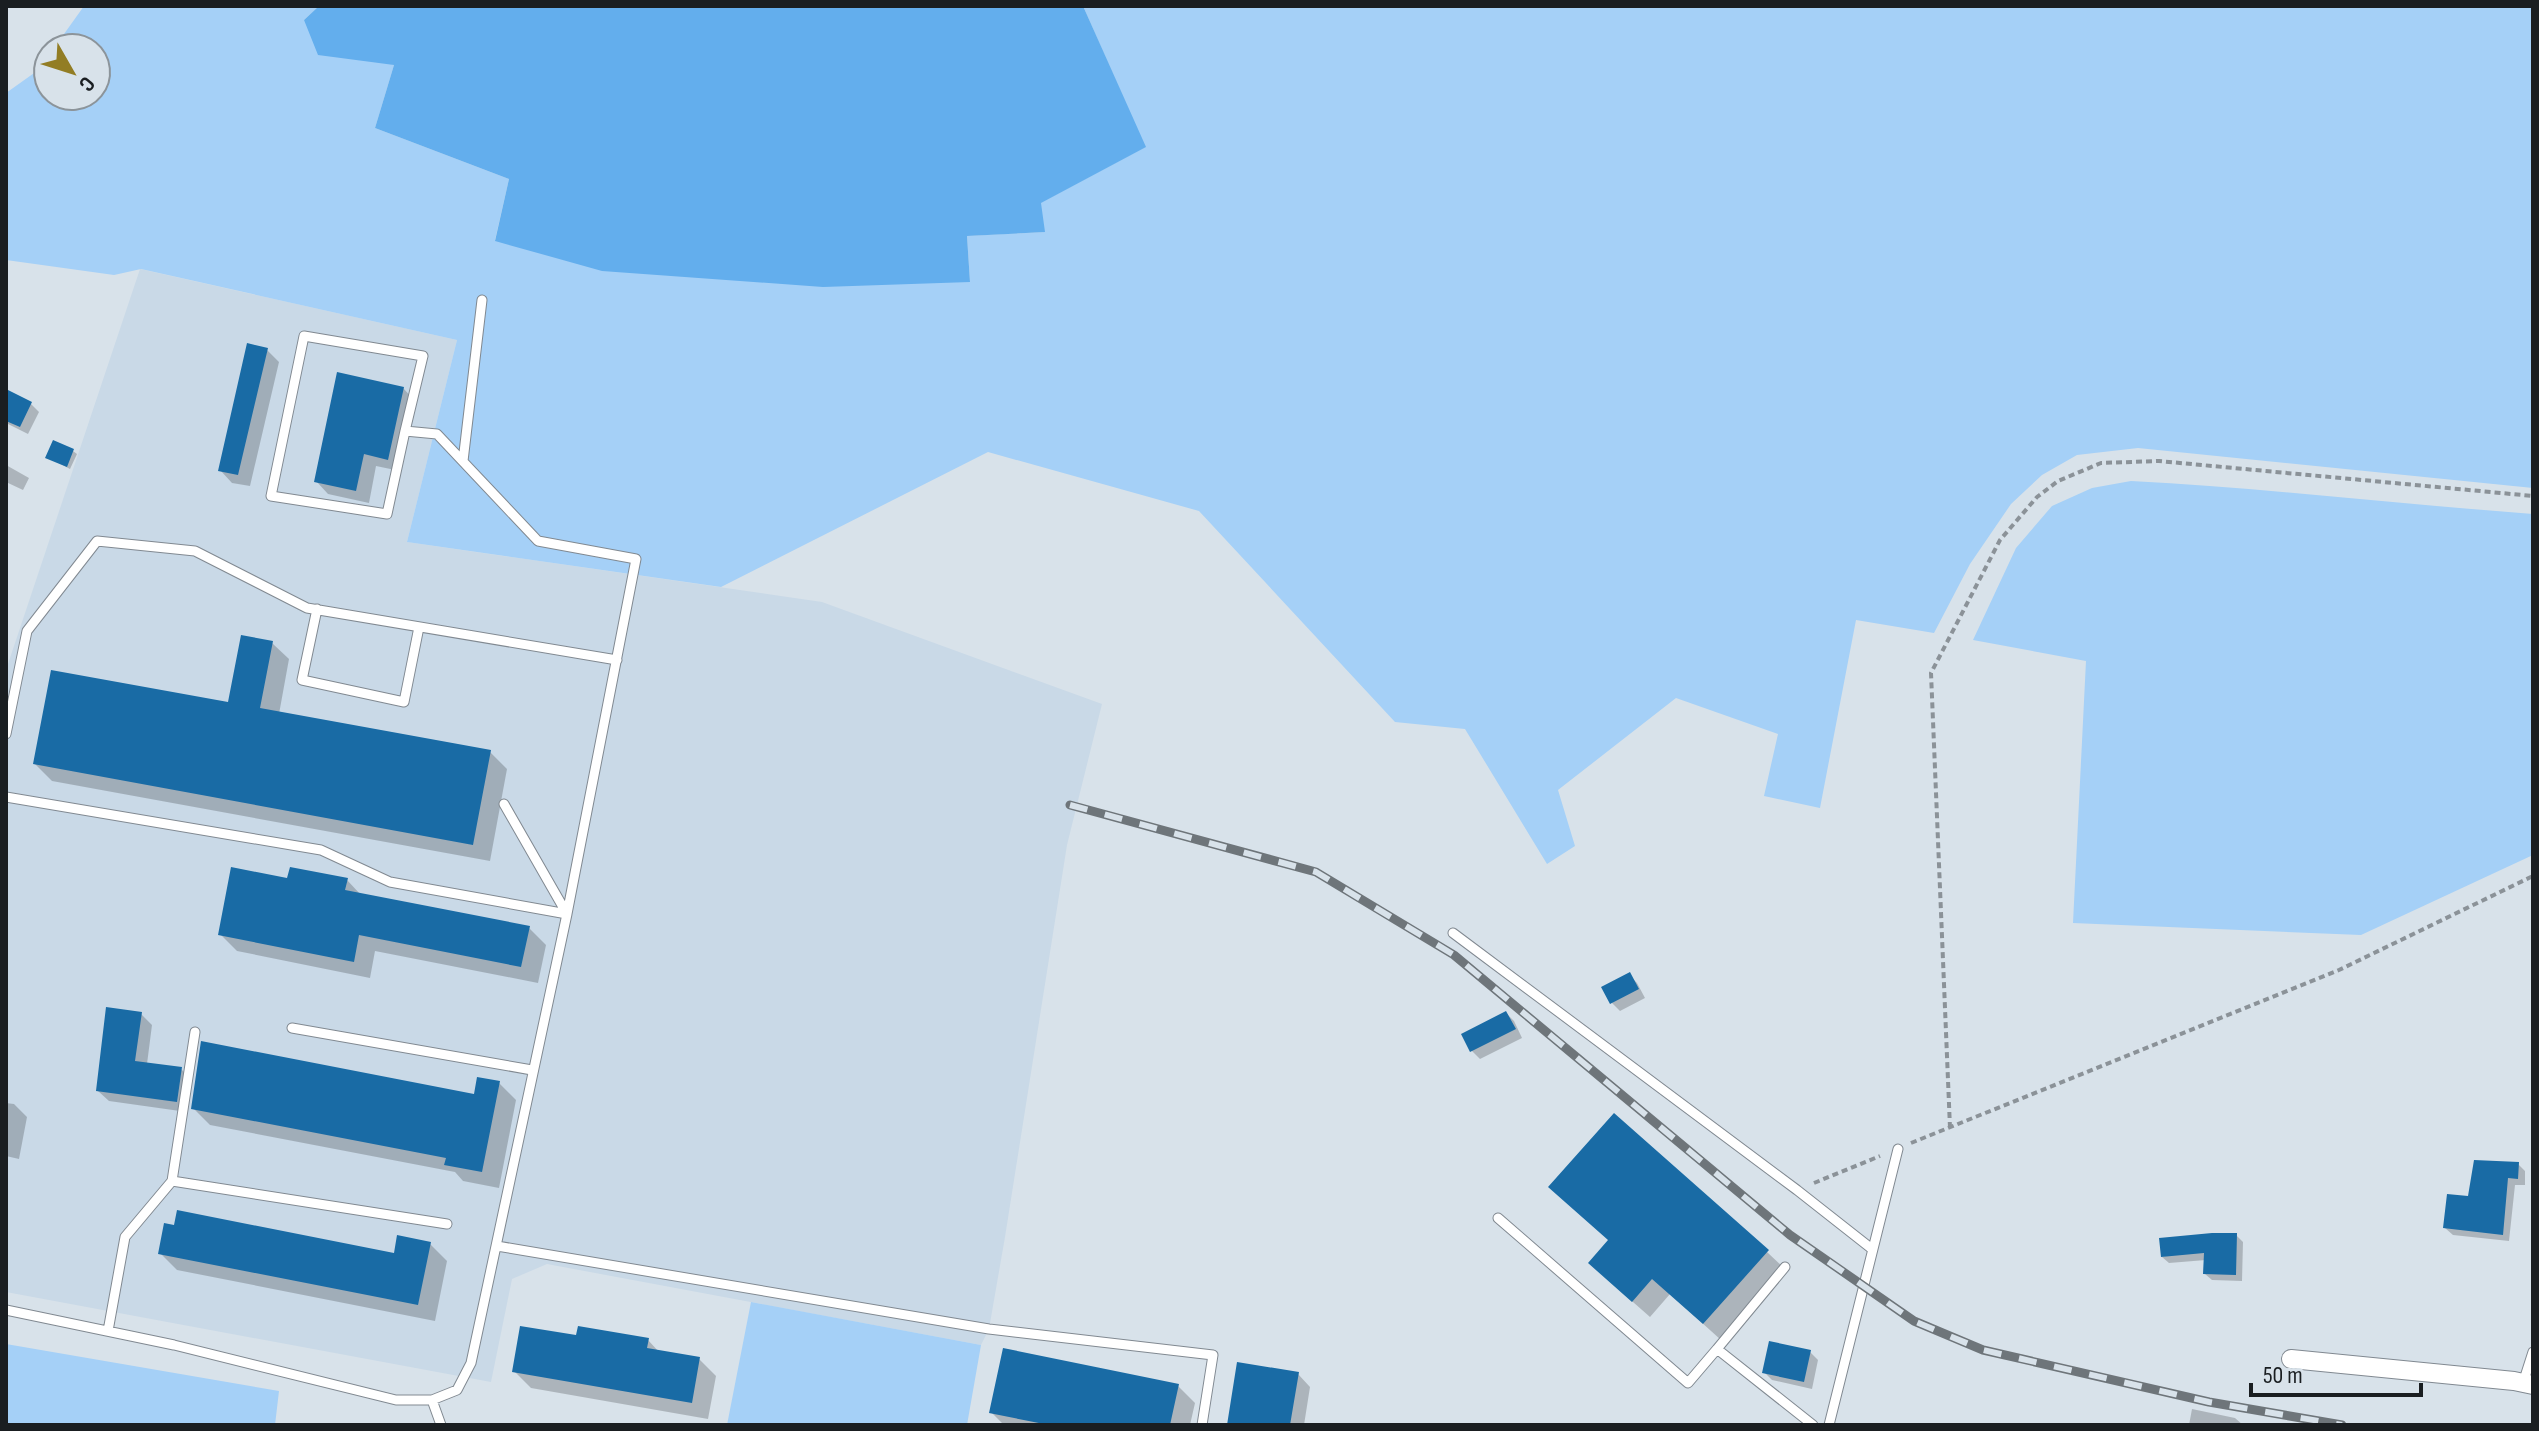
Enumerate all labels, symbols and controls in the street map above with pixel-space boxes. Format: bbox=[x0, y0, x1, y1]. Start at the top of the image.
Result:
north arrow bbox=[32, 32, 112, 112]
text: С bbox=[72, 71, 100, 97]
scale bar bbox=[2251, 1347, 2421, 1397]
text: 50 m bbox=[2263, 1361, 2303, 1390]

